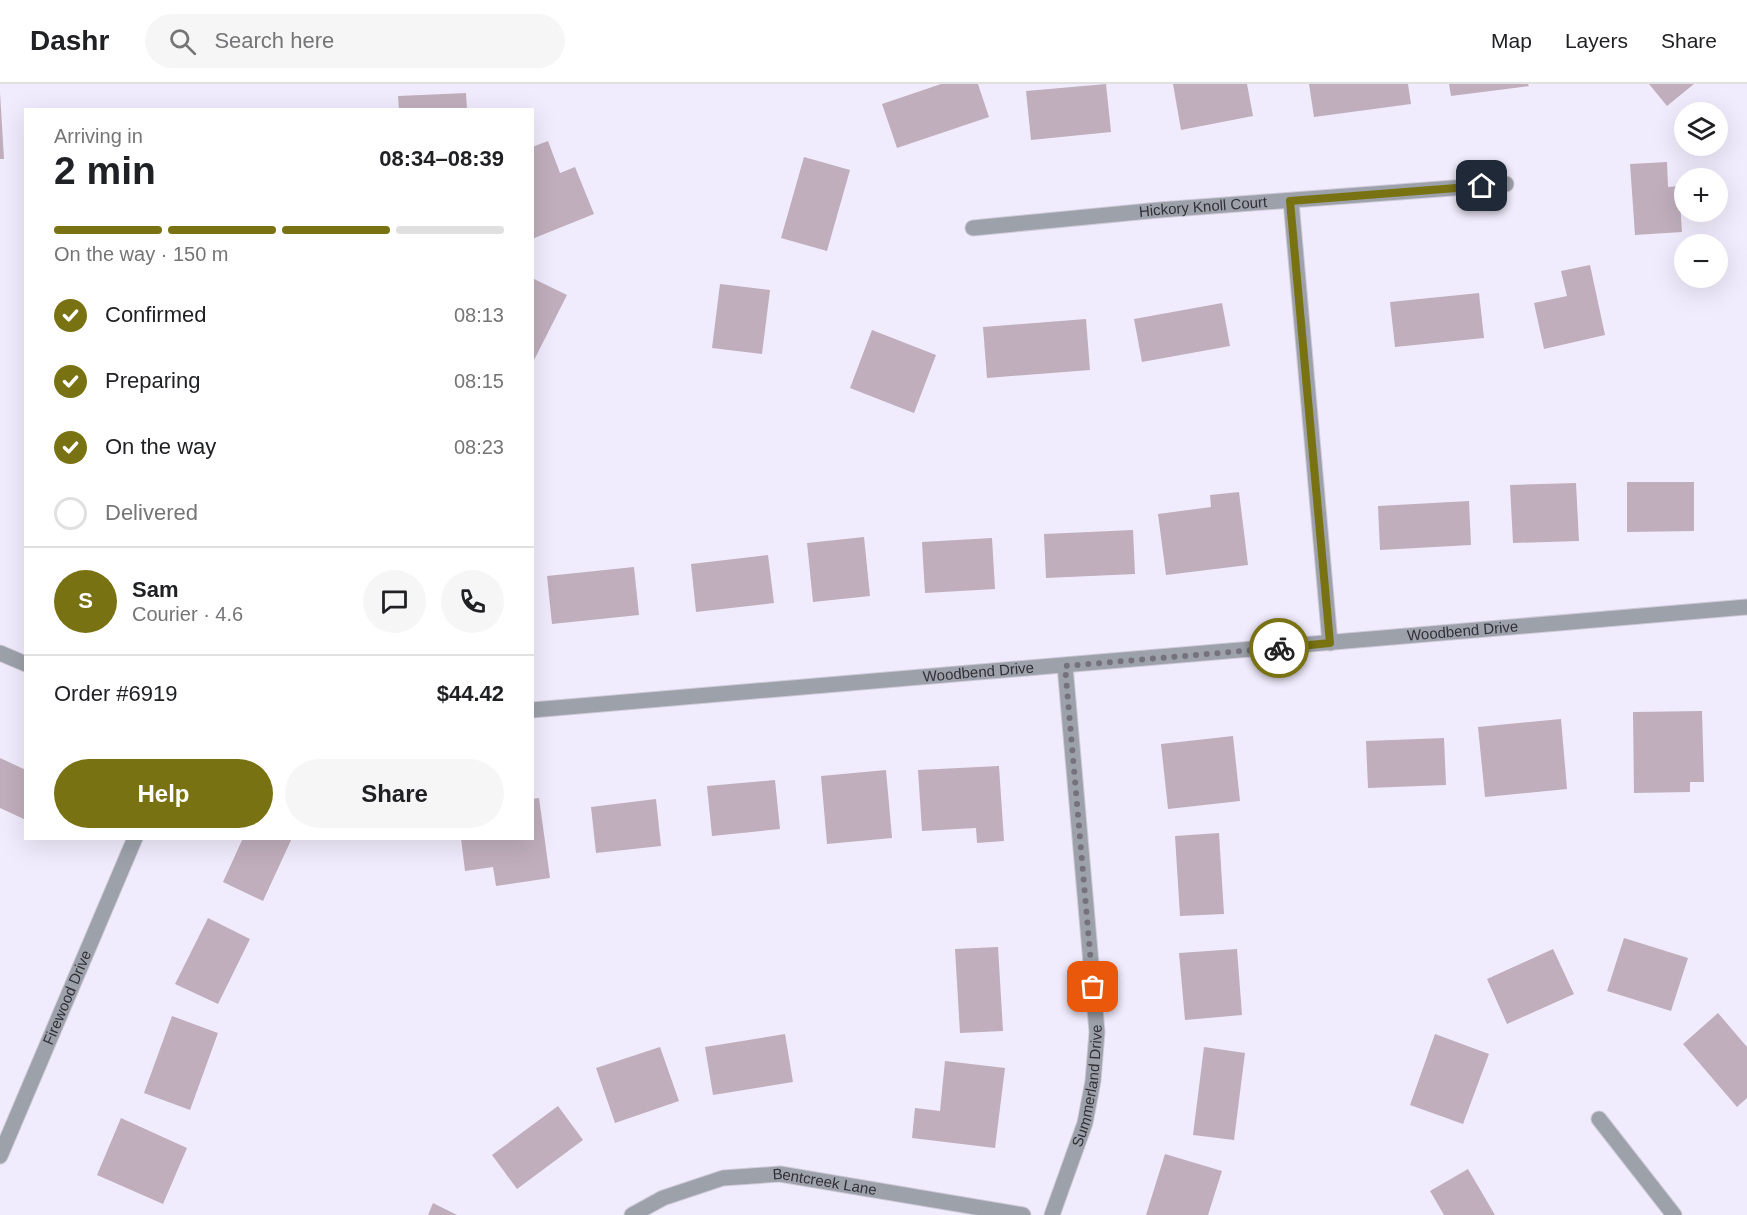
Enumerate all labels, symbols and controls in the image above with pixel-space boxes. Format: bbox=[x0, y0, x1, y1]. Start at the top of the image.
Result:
search box bbox=[145, 14, 565, 68]
text: Dashr bbox=[30, 25, 109, 56]
icon: search bbox=[166, 25, 199, 58]
text: Search here bbox=[214, 28, 334, 53]
text: Map bbox=[1491, 29, 1532, 52]
text: Layers bbox=[1565, 29, 1628, 52]
text: Share bbox=[1661, 29, 1717, 52]
map controls bbox=[1674, 102, 1728, 288]
button: layers bbox=[1674, 102, 1728, 156]
text: Arriving in bbox=[54, 125, 143, 147]
text: 08:34–08:39 bbox=[379, 146, 504, 171]
text: 2 min bbox=[54, 149, 156, 192]
pin bbox=[1456, 160, 1507, 211]
button: + bbox=[1674, 168, 1728, 222]
icon: home bbox=[1465, 169, 1498, 202]
street label: Hickory Knoll Court bbox=[1138, 193, 1268, 220]
button: − bbox=[1674, 234, 1728, 288]
text: On the way · 150 m bbox=[54, 243, 229, 265]
icon: check bbox=[54, 299, 87, 332]
text: Confirmed bbox=[105, 302, 206, 327]
text: 08:13 bbox=[454, 304, 504, 326]
icon: check bbox=[54, 365, 87, 398]
text: Preparing bbox=[105, 368, 200, 393]
text: 08:15 bbox=[454, 370, 504, 392]
icon: check bbox=[54, 431, 87, 464]
text: On the way bbox=[105, 434, 216, 459]
text: 08:23 bbox=[454, 436, 504, 458]
text: Delivered bbox=[105, 500, 198, 525]
button: chat bbox=[363, 570, 426, 633]
button: phone bbox=[441, 570, 504, 633]
text: Sam bbox=[132, 577, 178, 602]
text: S bbox=[78, 588, 93, 613]
text: Courier · 4.6 bbox=[132, 603, 243, 625]
street label: Woodbend Drive bbox=[1406, 617, 1519, 644]
courier bbox=[1249, 618, 1309, 678]
icon: bike bbox=[1263, 632, 1296, 665]
street label: Woodbend Drive bbox=[922, 658, 1035, 685]
text: Order #6919 bbox=[54, 681, 178, 706]
text: $44.42 bbox=[437, 681, 504, 706]
button: Help bbox=[54, 759, 273, 828]
button: Share bbox=[285, 759, 504, 828]
street label: Firewood Drive bbox=[39, 948, 94, 1047]
pin bbox=[1067, 961, 1118, 1012]
icon: bag bbox=[1076, 970, 1109, 1003]
street label: Summerland Drive bbox=[1068, 1024, 1105, 1149]
street label: Bentcreek Lane bbox=[772, 1165, 878, 1198]

